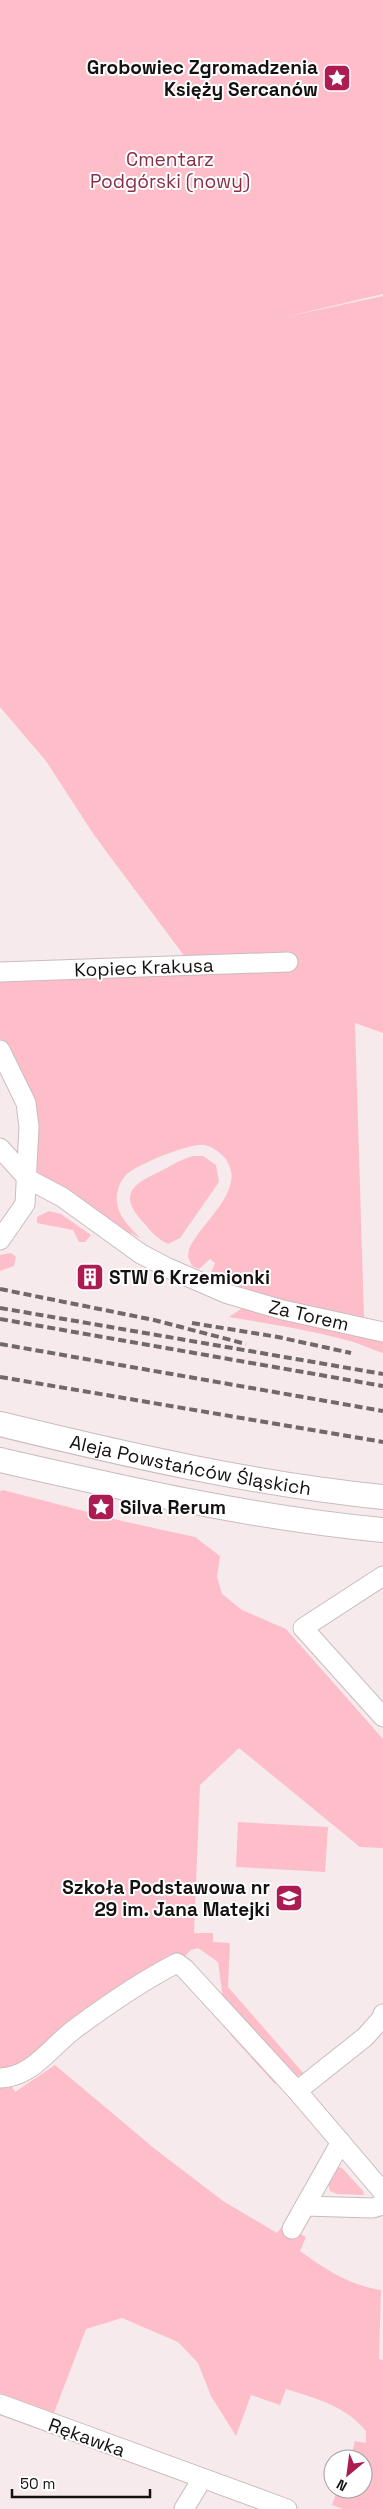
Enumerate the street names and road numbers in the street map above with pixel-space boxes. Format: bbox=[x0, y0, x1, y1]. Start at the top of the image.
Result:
street label: Kopiec Krakusa bbox=[74, 953, 214, 982]
street label: Za Torem bbox=[266, 1294, 352, 1337]
street label: Aleja Powstańców Śląskich bbox=[67, 1429, 313, 1501]
street label: Rękawka bbox=[45, 2412, 129, 2463]

